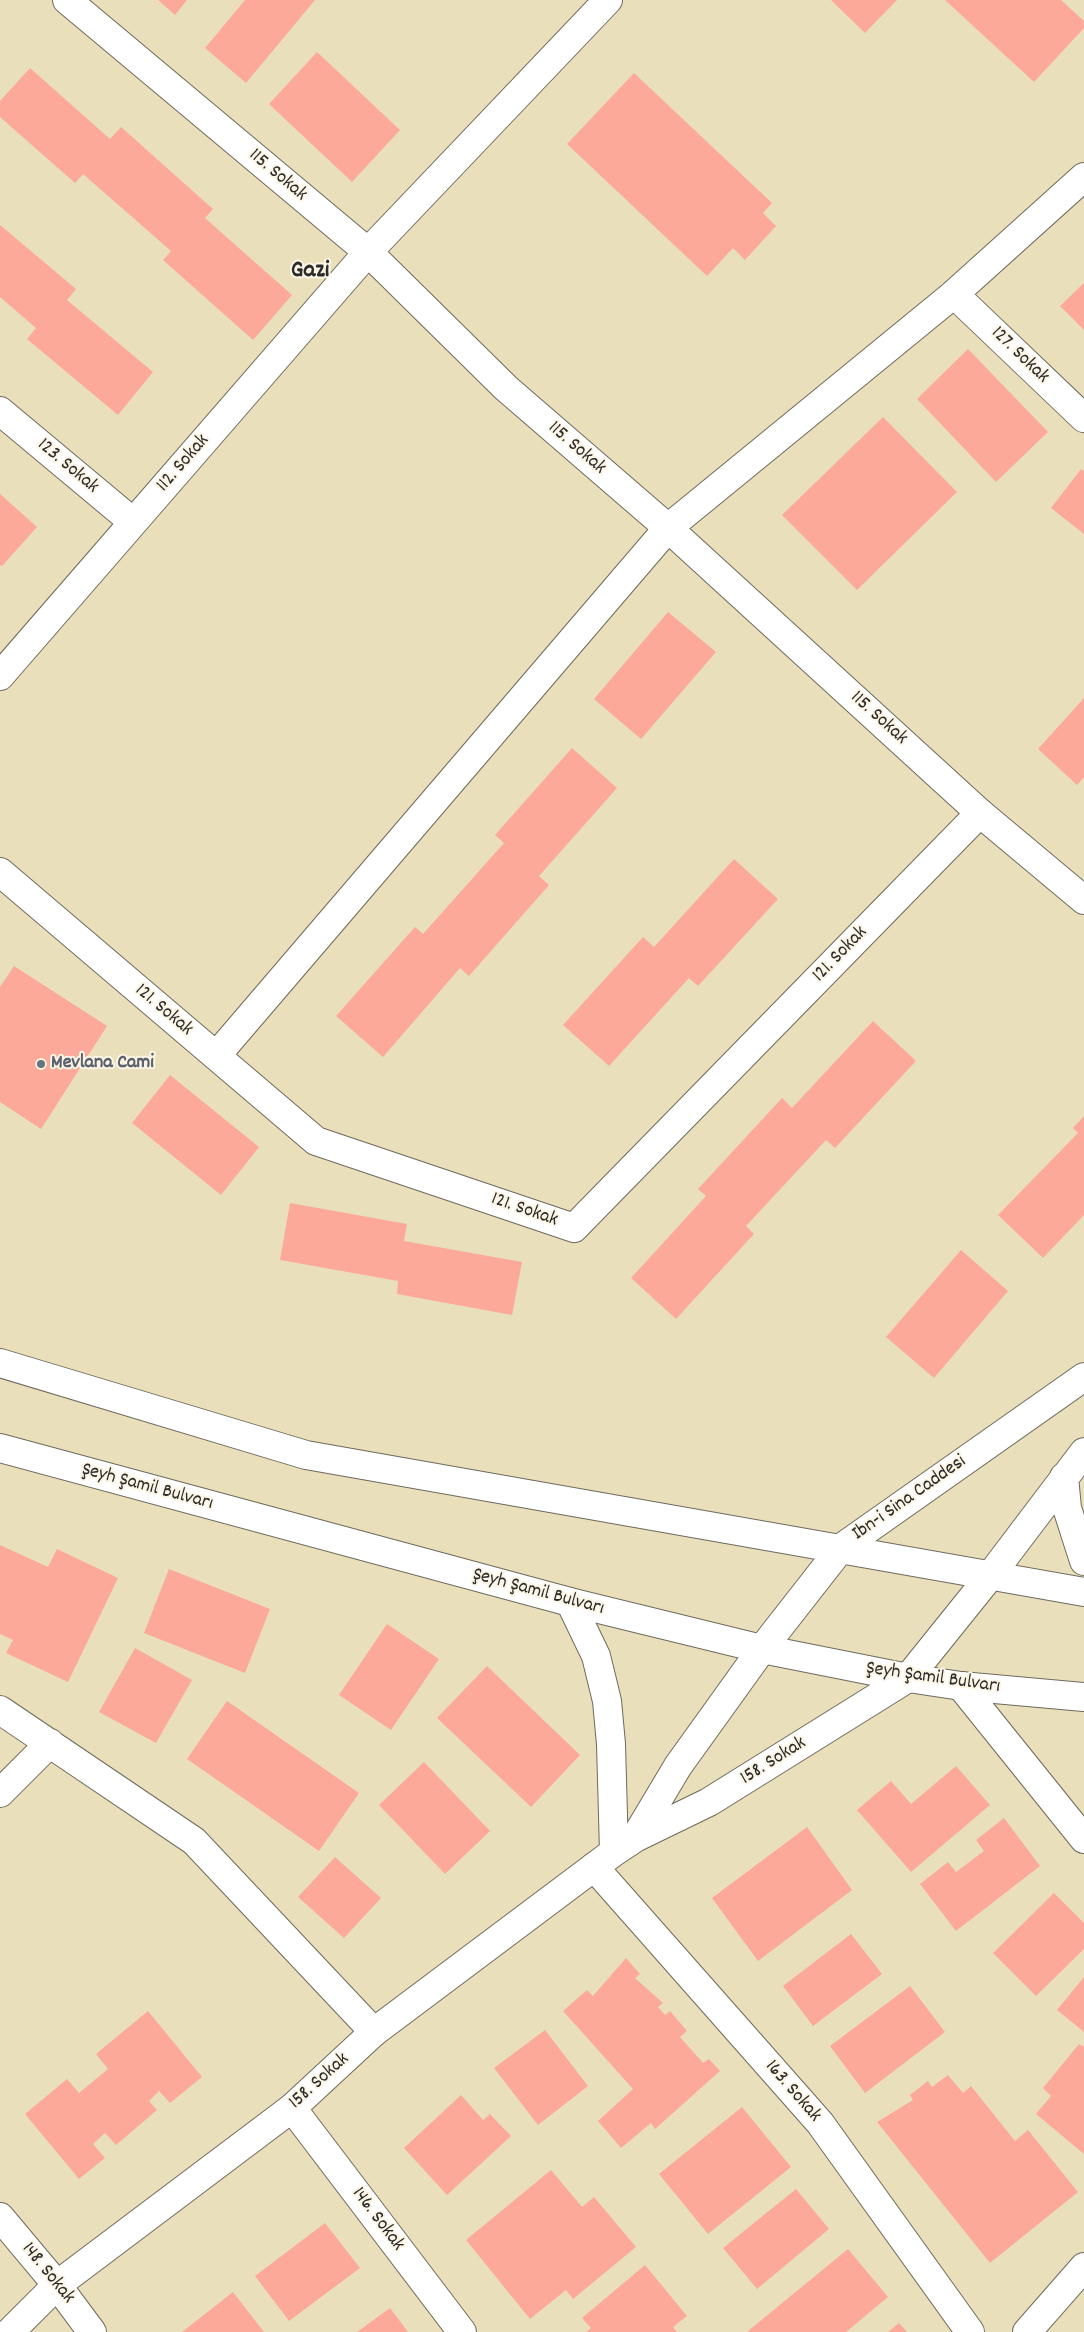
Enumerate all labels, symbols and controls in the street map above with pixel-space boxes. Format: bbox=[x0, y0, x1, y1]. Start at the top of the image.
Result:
street label: 115. Sokak bbox=[243, 144, 311, 208]
district label: Gazi bbox=[291, 258, 329, 288]
street label: 127. Sokak bbox=[985, 322, 1053, 390]
street label: 115. Sokak bbox=[542, 417, 610, 481]
street label: 112. Sokak bbox=[152, 430, 216, 498]
street label: 123. Sokak bbox=[31, 434, 103, 500]
street label: 115. Sokak bbox=[844, 687, 912, 751]
street label: 121. Sokak bbox=[808, 922, 874, 988]
street label: 121. Sokak bbox=[129, 980, 197, 1042]
place label: Mevlana Cami bbox=[51, 1052, 154, 1076]
marker: Mevlana Cami bbox=[35, 1058, 47, 1070]
street label: 121. Sokak bbox=[488, 1188, 560, 1234]
street label: Ibn-i Sina Caddesi bbox=[848, 1451, 972, 1547]
street label: Şeyh Şamil Bulvarı bbox=[79, 1459, 215, 1517]
street label: Şeyh Şamil Bulvarı bbox=[470, 1564, 606, 1622]
street label: Şeyh Şamil Bulvarı bbox=[865, 1658, 1001, 1700]
street label: 158. Sokak bbox=[737, 1732, 811, 1792]
street label: 158. Sokak bbox=[285, 2049, 355, 2115]
street label: 163. Sokak bbox=[759, 2056, 825, 2128]
street label: 146. Sokak bbox=[345, 2183, 409, 2257]
street label: 148. Sokak bbox=[15, 2238, 79, 2310]

